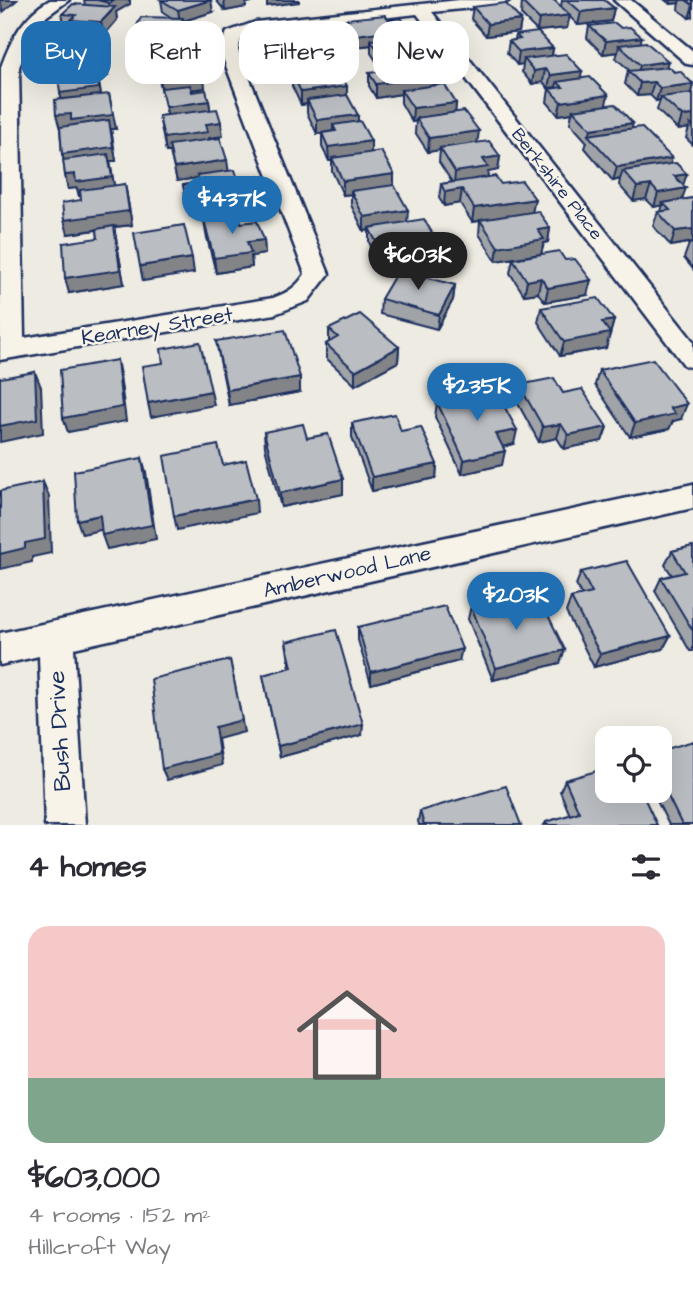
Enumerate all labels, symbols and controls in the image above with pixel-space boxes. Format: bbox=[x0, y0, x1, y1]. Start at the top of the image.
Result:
chip: Buy bbox=[21, 21, 111, 84]
chip: Rent bbox=[125, 21, 225, 84]
chip: Filters bbox=[239, 21, 359, 84]
chip: New bbox=[373, 21, 469, 84]
street label: Berkshire Place bbox=[505, 123, 609, 245]
pin: $437K bbox=[183, 176, 281, 236]
text: $437K bbox=[198, 183, 266, 215]
pin: $603K bbox=[369, 232, 467, 292]
text: $603K bbox=[384, 239, 452, 271]
street label: Kearney Street bbox=[79, 300, 236, 354]
pin: $235K bbox=[428, 364, 526, 423]
text: $235K bbox=[443, 370, 511, 402]
street label: Amberwood Lane bbox=[260, 539, 434, 605]
pin: $203K bbox=[467, 572, 565, 632]
text: $203K bbox=[483, 579, 549, 611]
street label: Bush Drive bbox=[40, 670, 80, 792]
map controls bbox=[595, 726, 672, 803]
button: locate bbox=[595, 726, 672, 803]
text: 4 homes bbox=[28, 846, 147, 888]
icon: filters bbox=[627, 848, 665, 886]
icon: home bbox=[284, 972, 410, 1098]
text: $603,000 bbox=[28, 1157, 160, 1199]
text: 4 rooms · 152 m² bbox=[28, 1199, 211, 1231]
text: Hillcroft Way bbox=[28, 1231, 171, 1263]

